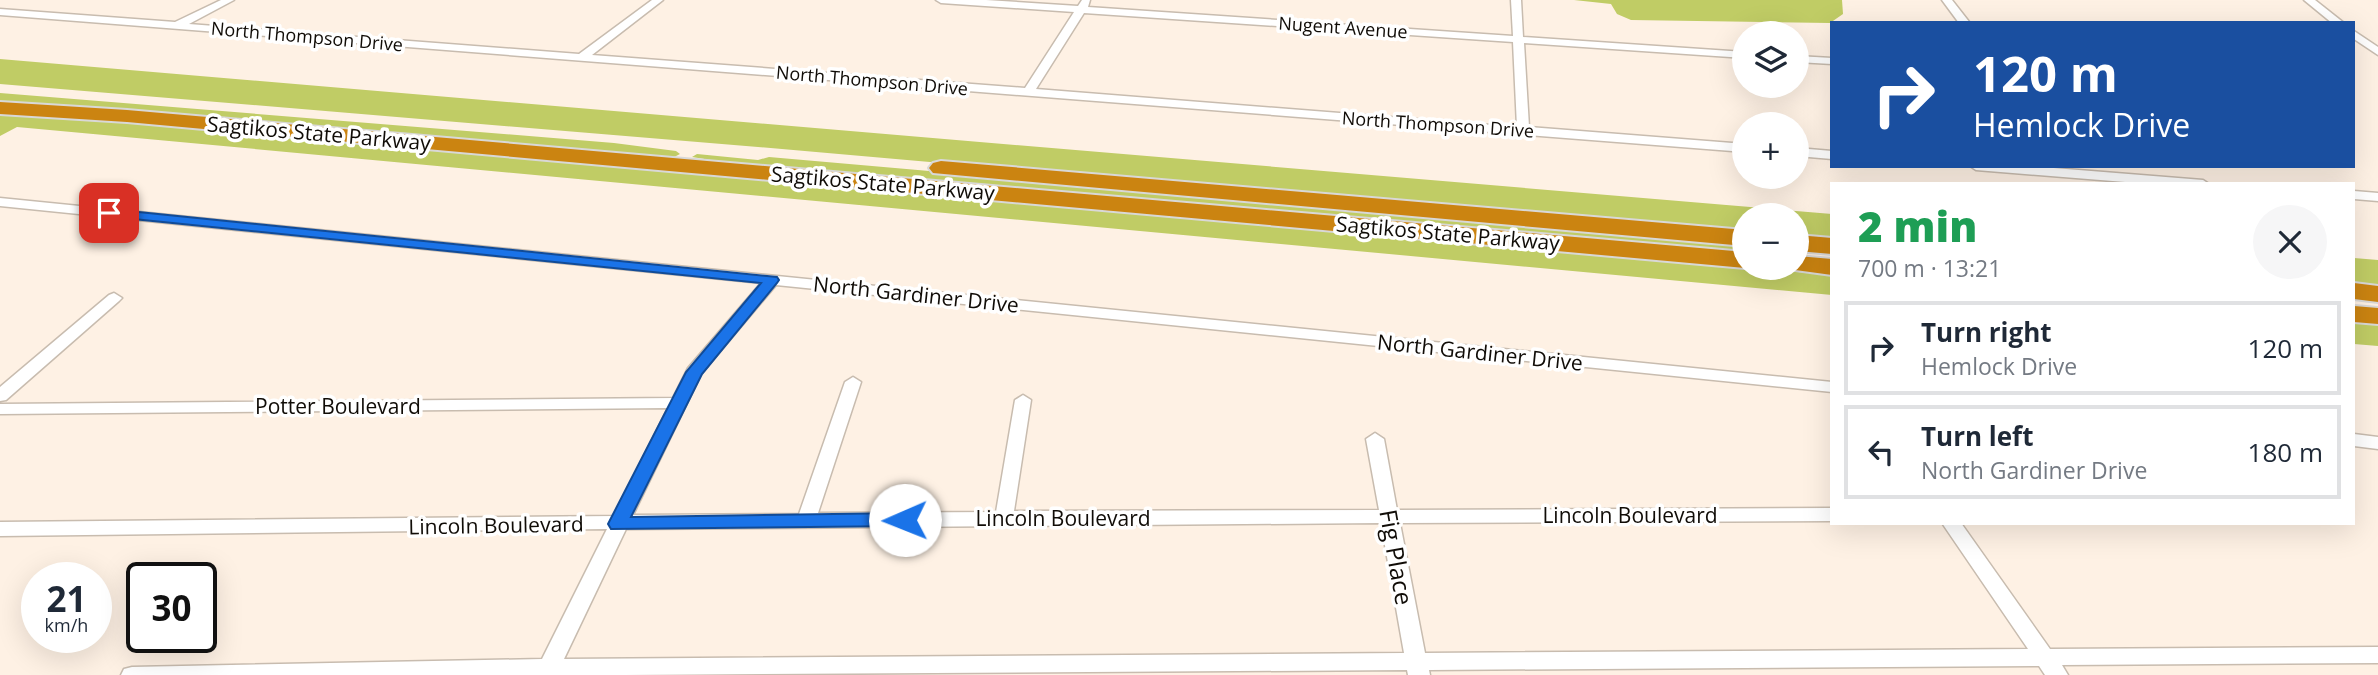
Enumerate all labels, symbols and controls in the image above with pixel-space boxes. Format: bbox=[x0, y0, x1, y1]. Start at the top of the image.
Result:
street label: Nugent Avenue bbox=[1278, 11, 1408, 43]
street label: North Thompson Drive bbox=[210, 16, 404, 56]
map controls bbox=[1732, 21, 1809, 280]
button: layers bbox=[1732, 21, 1809, 98]
text: 120 m bbox=[1973, 40, 2118, 106]
icon: right bbox=[1858, 49, 1949, 140]
street label: North Thompson Drive bbox=[775, 60, 969, 100]
text: Hemlock Drive bbox=[1973, 103, 2190, 146]
street label: North Thompson Drive bbox=[1341, 105, 1535, 143]
street label: Sagtikos State Parkway bbox=[206, 109, 432, 157]
button: + bbox=[1732, 112, 1809, 189]
street label: Sagtikos State Parkway bbox=[770, 159, 996, 207]
pin bbox=[79, 183, 139, 243]
icon: arrive bbox=[90, 194, 128, 232]
text: 2 min bbox=[1858, 197, 1977, 254]
button: − bbox=[1732, 203, 1809, 280]
button: close bbox=[2253, 205, 2327, 279]
street label: Sagtikos State Parkway bbox=[1335, 209, 1561, 257]
text: 700 m · 13:21 bbox=[1858, 252, 2001, 284]
street label: North Gardiner Drive bbox=[812, 269, 1020, 319]
text: Turn right bbox=[1921, 314, 2052, 350]
street label: North Gardiner Drive bbox=[1376, 327, 1584, 377]
icon: right bbox=[1862, 329, 1900, 367]
text: 120 m bbox=[2248, 330, 2323, 366]
text: Hemlock Drive bbox=[1921, 350, 2077, 382]
street label: Potter Boulevard bbox=[255, 392, 421, 420]
text: Turn left bbox=[1921, 418, 2033, 454]
icon: left bbox=[1862, 433, 1900, 471]
text: 180 m bbox=[2248, 434, 2323, 470]
text: North Gardiner Drive bbox=[1921, 454, 2147, 486]
position arrow bbox=[868, 483, 942, 557]
street label: Lincoln Boulevard bbox=[1542, 501, 1718, 529]
street label: Lincoln Boulevard bbox=[975, 504, 1151, 532]
street label: Fig Place bbox=[1372, 507, 1422, 607]
street label: Lincoln Boulevard bbox=[408, 509, 584, 541]
speed limit sign: 30 bbox=[126, 562, 217, 653]
text: 21 bbox=[46, 575, 87, 622]
text: km/h bbox=[45, 613, 88, 637]

